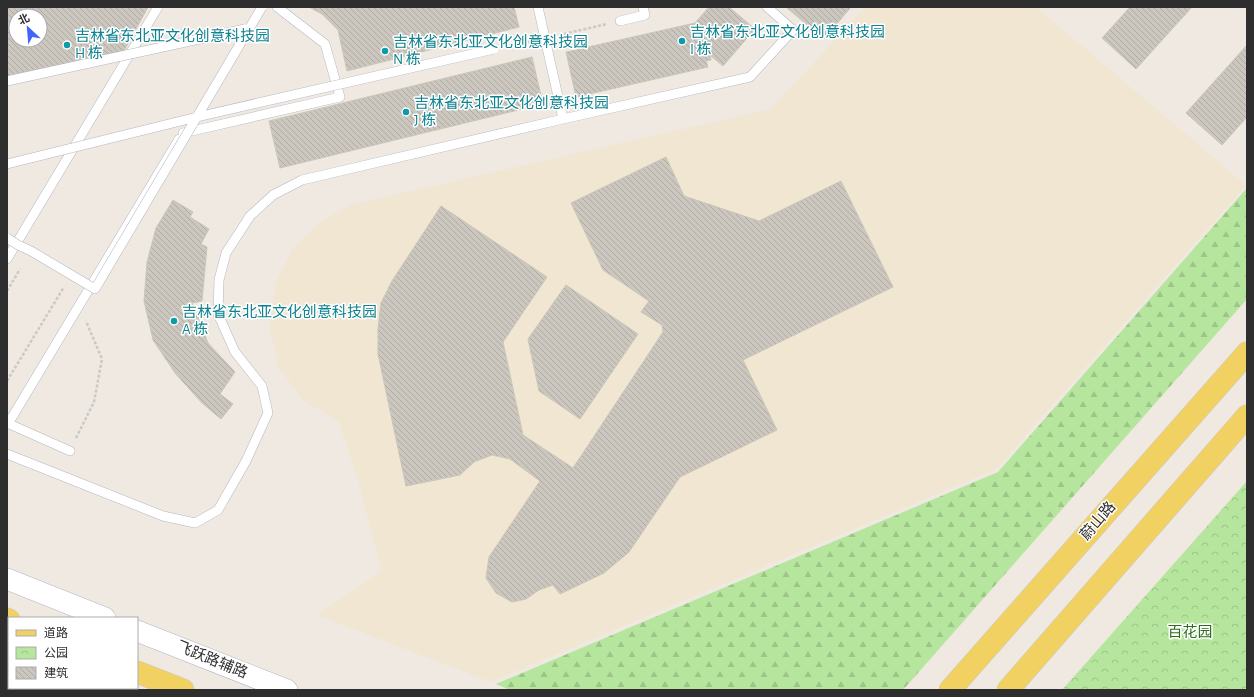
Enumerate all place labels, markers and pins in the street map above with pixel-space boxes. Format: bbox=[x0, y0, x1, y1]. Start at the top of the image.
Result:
place label: 吉林省东北亚文化创意科技园 I 栋 bbox=[690, 23, 885, 57]
place label: 吉林省东北亚文化创意科技园 H 栋 bbox=[75, 27, 270, 61]
place label: 吉林省东北亚文化创意科技园 N 栋 bbox=[393, 33, 588, 67]
marker: 吉林省东北亚文化创意科技园 I 栋 bbox=[677, 36, 687, 46]
marker: 吉林省东北亚文化创意科技园 H 栋 bbox=[62, 40, 72, 50]
marker: 吉林省东北亚文化创意科技园 N 栋 bbox=[380, 46, 390, 56]
place label: 吉林省东北亚文化创意科技园 J 栋 bbox=[414, 94, 609, 128]
marker: 吉林省东北亚文化创意科技园 J 栋 bbox=[401, 107, 411, 117]
place label: 吉林省东北亚文化创意科技园 A 栋 bbox=[182, 303, 377, 337]
marker: 吉林省东北亚文化创意科技园 A 栋 bbox=[169, 316, 179, 326]

